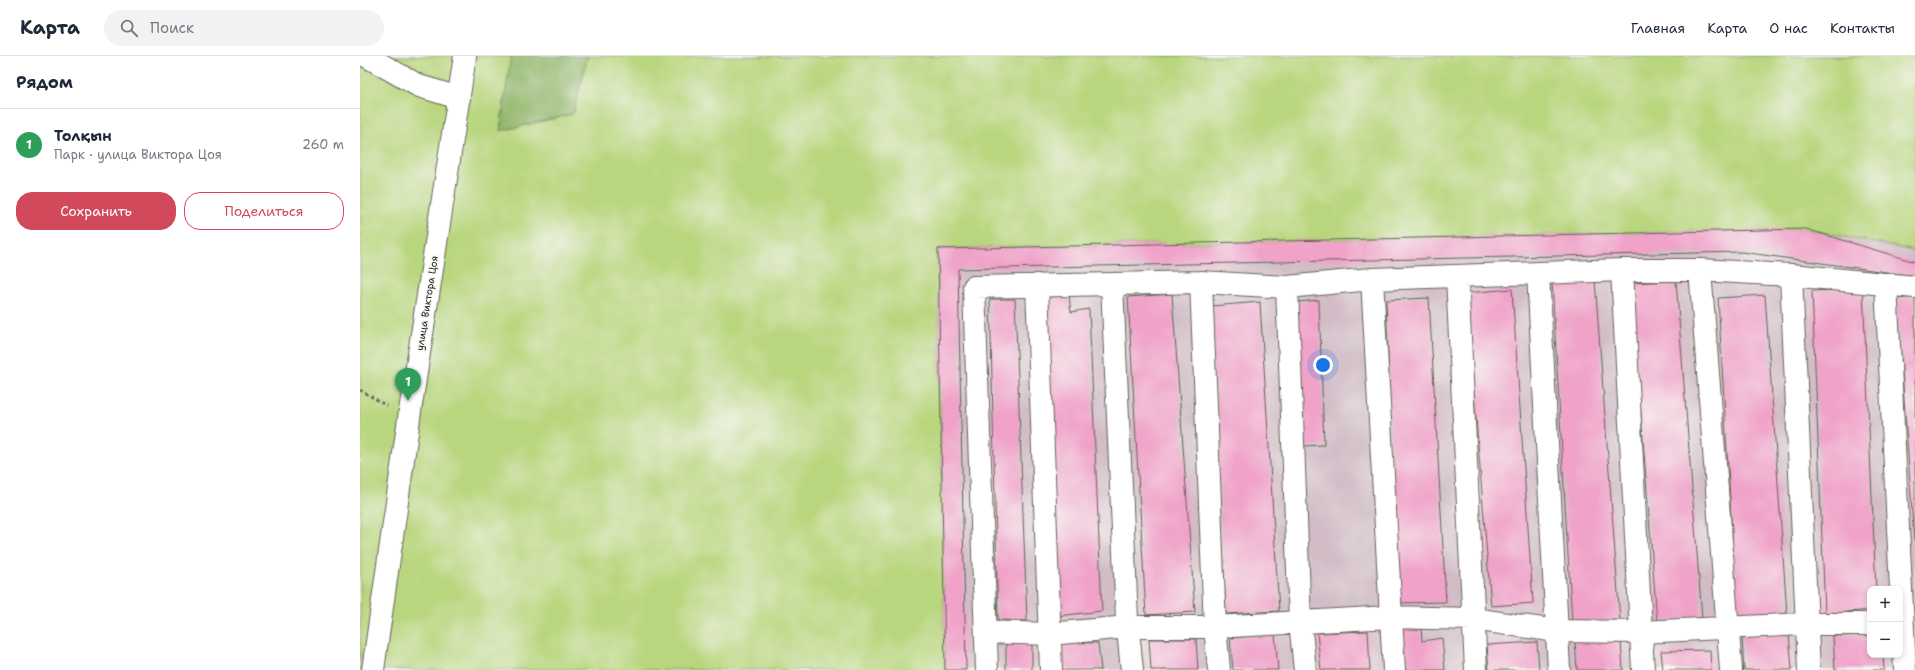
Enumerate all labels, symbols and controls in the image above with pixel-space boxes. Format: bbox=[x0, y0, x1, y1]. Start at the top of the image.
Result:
search box bbox=[104, 10, 384, 46]
text: Карта bbox=[20, 15, 80, 40]
icon: search bbox=[118, 17, 140, 39]
text: Поиск bbox=[150, 18, 194, 38]
text: Главная bbox=[1631, 19, 1685, 37]
text: Карта bbox=[1707, 19, 1747, 37]
text: О нас bbox=[1769, 19, 1808, 37]
text: Контакты bbox=[1830, 19, 1895, 37]
text: Рядом bbox=[16, 71, 73, 93]
text: Толқын bbox=[54, 126, 112, 146]
text: 1 bbox=[26, 136, 32, 153]
text: 260 m bbox=[302, 136, 344, 153]
text: Парк · улица Виктора Цоя bbox=[54, 146, 222, 163]
button: Сохранить bbox=[16, 192, 176, 230]
button: Поделиться bbox=[184, 192, 344, 230]
street label: улица Виктора Цоя bbox=[413, 255, 441, 351]
your location bbox=[1313, 355, 1333, 375]
pin: 1 bbox=[395, 368, 421, 401]
map controls bbox=[1867, 586, 1903, 658]
button: + bbox=[1867, 586, 1903, 622]
button: − bbox=[1867, 622, 1903, 658]

